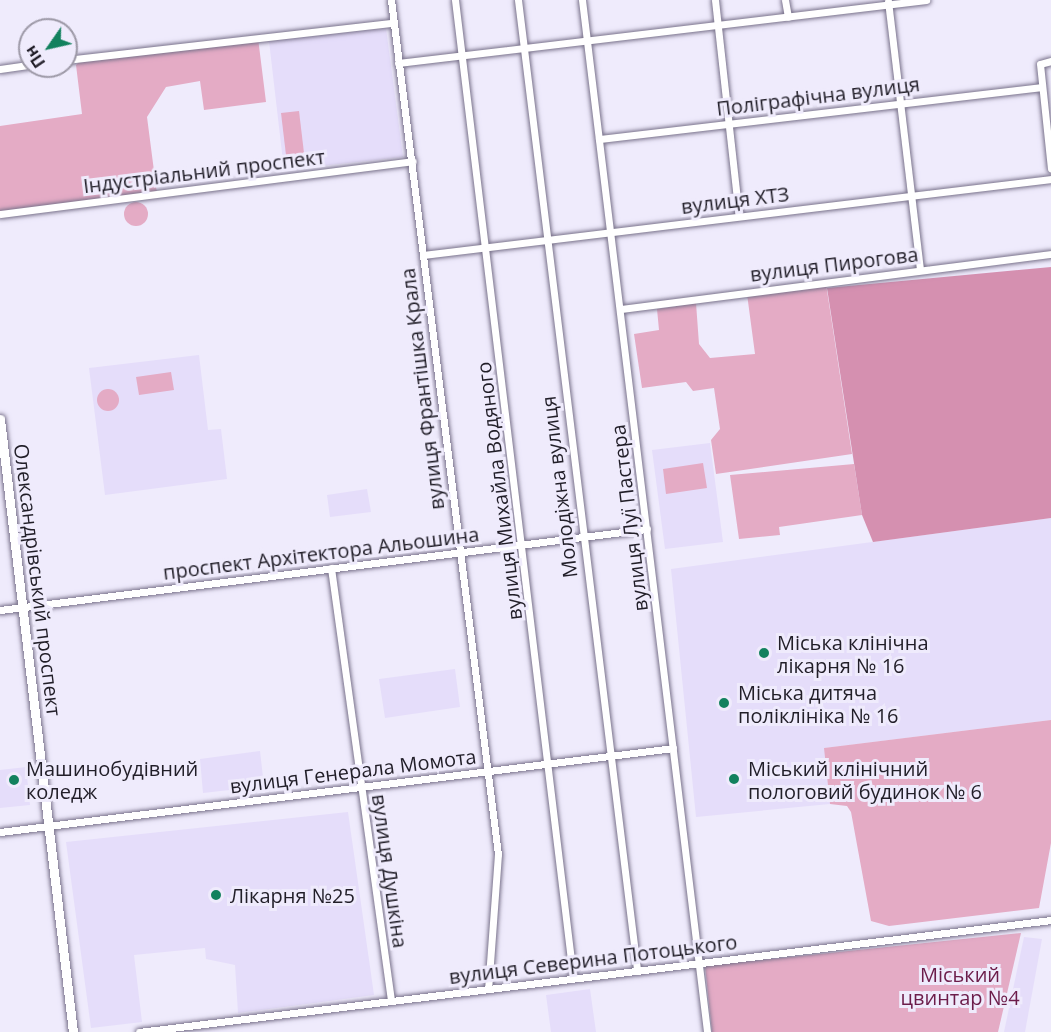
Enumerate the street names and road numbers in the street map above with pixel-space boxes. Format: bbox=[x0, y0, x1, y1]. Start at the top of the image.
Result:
street label: Поліграфічна вулиця bbox=[715, 72, 921, 120]
street label: Індустріальний проспект bbox=[82, 144, 326, 198]
street label: вулиця ХТЗ bbox=[680, 181, 790, 219]
street label: вулиця Пирогова bbox=[749, 242, 919, 286]
street label: вулиця Франтішка Крала bbox=[395, 267, 449, 511]
street label: вулиця Михайла Водяного bbox=[471, 360, 527, 622]
street label: Молодіжна вулиця bbox=[536, 395, 582, 579]
street label: вулиця Луї Пастера bbox=[606, 423, 652, 613]
street label: Олександрівський проспект bbox=[9, 442, 67, 718]
street label: проспект Архітектора Альошина bbox=[162, 522, 480, 584]
street label: вулиця Генерала Момота bbox=[228, 744, 478, 798]
street label: вулиця Душкіна bbox=[367, 793, 413, 949]
street label: вулиця Северина Потоцького bbox=[447, 929, 739, 989]

